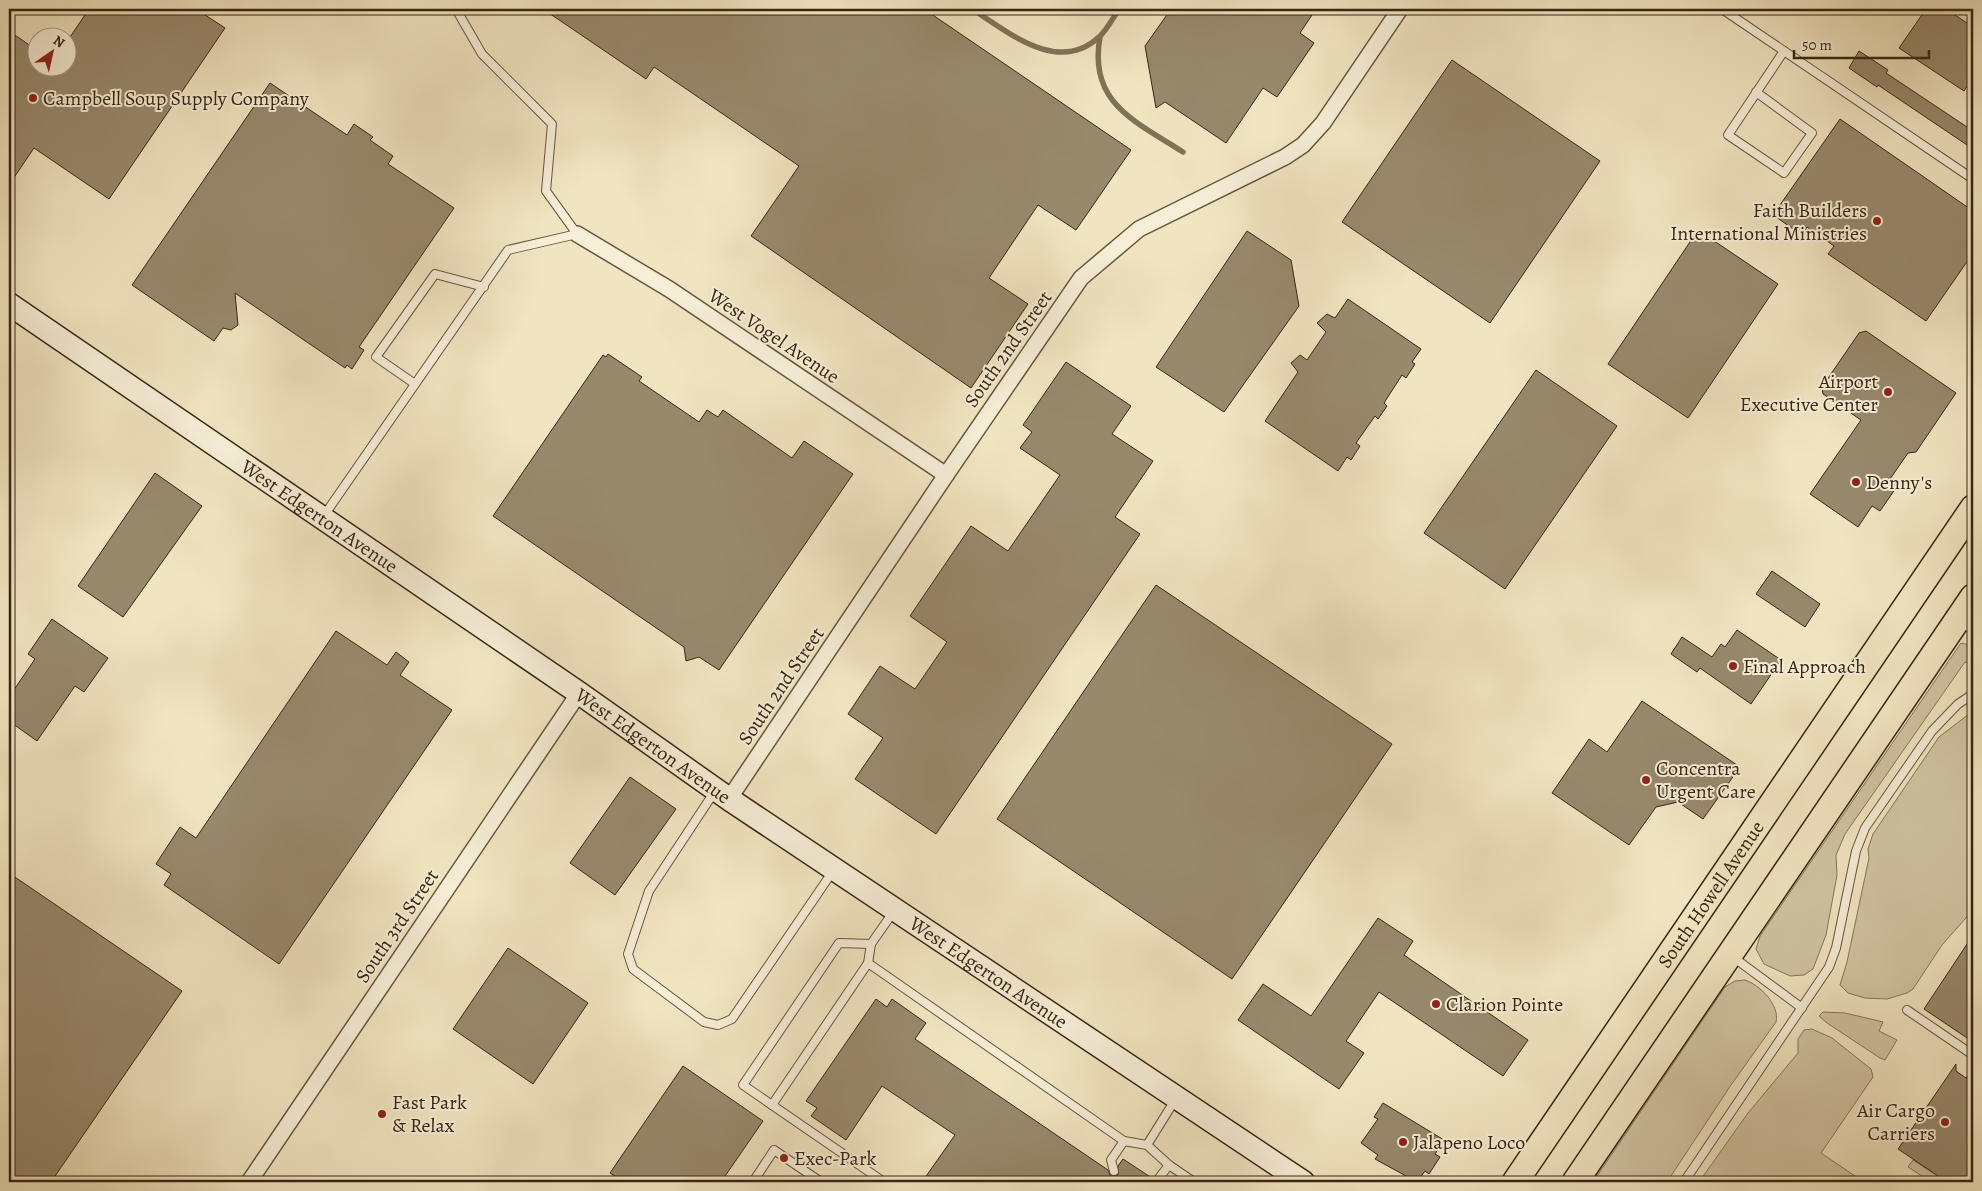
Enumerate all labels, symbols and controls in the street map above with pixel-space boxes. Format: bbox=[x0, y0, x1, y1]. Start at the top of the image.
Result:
north arrow bbox=[28, 28, 78, 78]
scale bar bbox=[1794, 28, 1930, 60]
text: N bbox=[49, 31, 69, 52]
text: 50 m bbox=[1802, 35, 1832, 55]
place label: Campbell Soup Supply Company bbox=[43, 85, 310, 112]
marker: Campbell Soup Supply Company bbox=[27, 92, 39, 104]
place label: Faith Builders International Ministries bbox=[1670, 197, 1867, 247]
marker: Faith Builders International Ministries bbox=[1871, 215, 1883, 227]
street label: West Vogel Avenue bbox=[702, 282, 845, 390]
street label: South 2nd Street bbox=[958, 285, 1058, 413]
place label: Airport Executive Center bbox=[1740, 368, 1878, 418]
marker: Airport Executive Center bbox=[1882, 386, 1894, 398]
street label: West Edgerton Avenue bbox=[235, 452, 403, 579]
place label: Denny's bbox=[1866, 469, 1932, 496]
marker: Denny's bbox=[1850, 476, 1862, 488]
street label: South 2nd Street bbox=[732, 622, 831, 750]
place label: Final Approach bbox=[1743, 653, 1866, 680]
marker: Final Approach bbox=[1727, 660, 1739, 672]
street label: West Edgerton Avenue bbox=[569, 681, 736, 810]
place label: Concentra Urgent Care bbox=[1656, 755, 1756, 805]
marker: Concentra Urgent Care bbox=[1640, 774, 1652, 786]
street label: South Howell Avenue bbox=[1651, 815, 1770, 973]
street label: South 3rd Street bbox=[349, 863, 445, 988]
street label: West Edgerton Avenue bbox=[904, 909, 1073, 1035]
place label: Clarion Pointe bbox=[1446, 991, 1563, 1018]
marker: Clarion Pointe bbox=[1430, 998, 1442, 1010]
place label: Fast Park & Relax bbox=[392, 1089, 467, 1139]
place label: Air Cargo Carriers bbox=[1856, 1097, 1935, 1147]
marker: Fast Park & Relax bbox=[376, 1108, 388, 1120]
marker: Air Cargo Carriers bbox=[1939, 1116, 1951, 1128]
place label: Jalapeno Loco bbox=[1413, 1129, 1525, 1156]
marker: Jalapeno Loco bbox=[1397, 1136, 1409, 1148]
place label: Exec-Park bbox=[794, 1145, 877, 1172]
marker: Exec-Park bbox=[778, 1152, 790, 1164]

